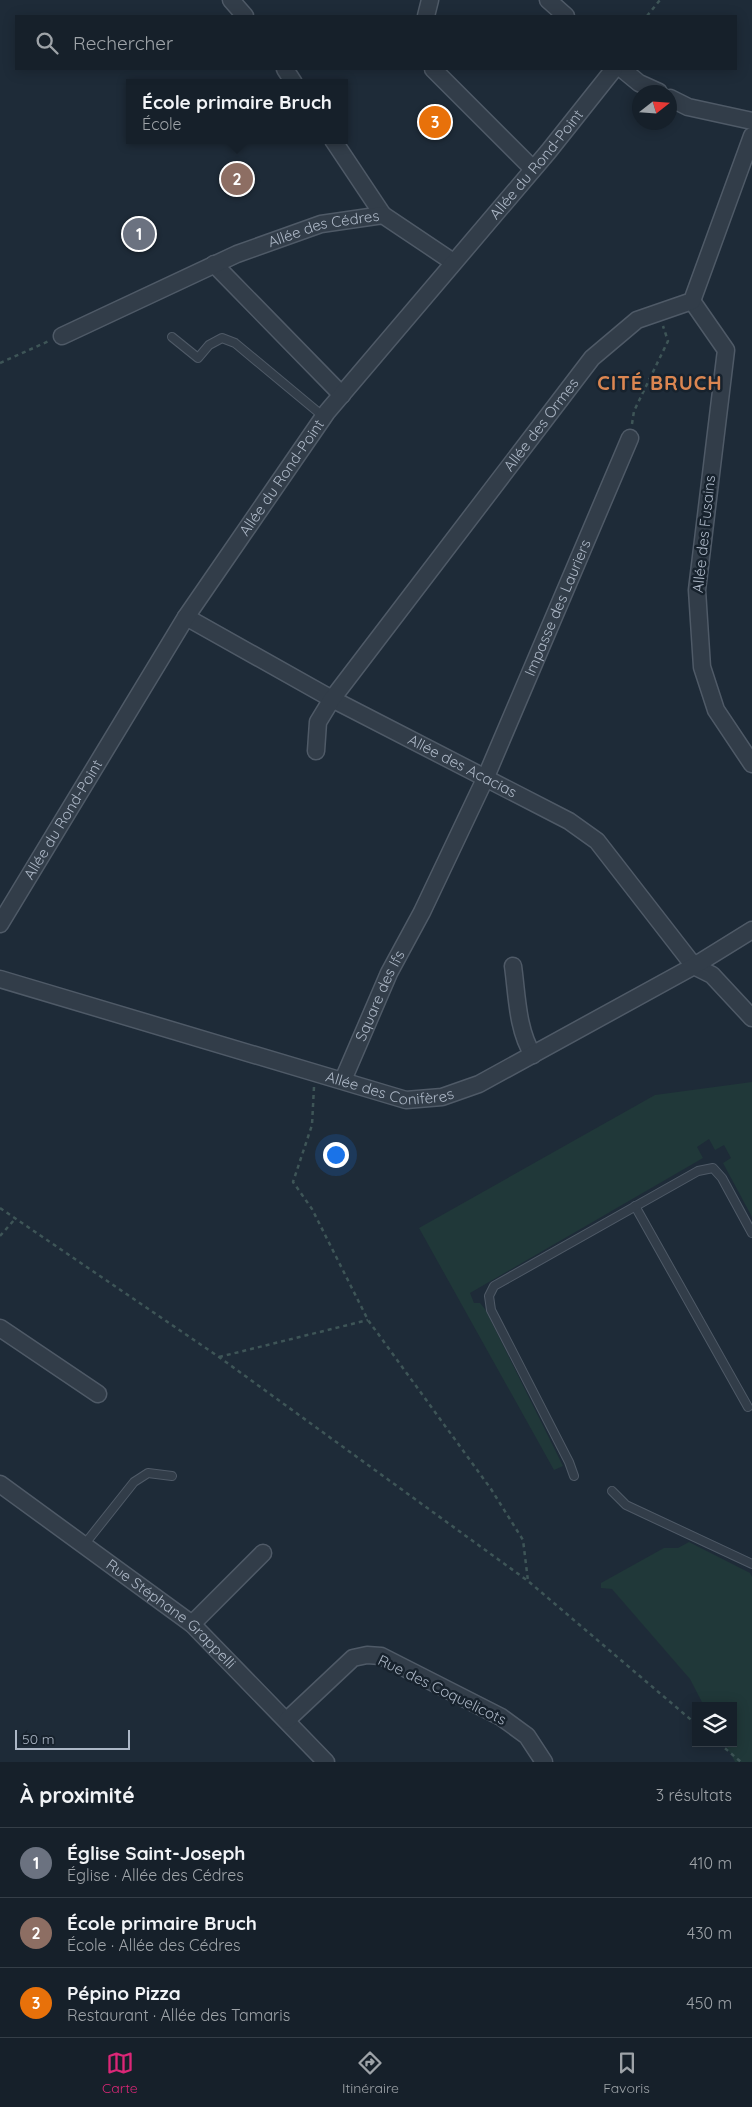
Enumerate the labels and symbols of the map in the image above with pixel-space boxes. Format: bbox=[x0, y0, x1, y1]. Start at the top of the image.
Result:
north arrow bbox=[632, 85, 677, 130]
pin: 3 bbox=[419, 103, 451, 141]
street label: Allée du Rond-Point bbox=[485, 105, 587, 223]
pin: 2 bbox=[221, 160, 253, 198]
street label: Allée des Cédres bbox=[265, 206, 381, 251]
pin: 1 bbox=[123, 215, 155, 253]
district label: CITÉ BRUCH bbox=[597, 370, 723, 395]
street label: Allée des Ormes bbox=[499, 374, 583, 475]
street label: Allée du Rond-Point bbox=[235, 416, 328, 539]
street label: Allée des Fusains bbox=[688, 474, 719, 594]
street label: Impasse des Lauriers bbox=[520, 536, 595, 679]
street label: Allée des Acacias bbox=[405, 730, 520, 802]
street label: Allée du Rond-Point bbox=[19, 756, 106, 883]
street label: Square des Ifs bbox=[351, 947, 409, 1044]
street label: Allée des Conifères bbox=[324, 1067, 456, 1109]
your location bbox=[323, 1142, 349, 1168]
street label: Rue Stéphane Grappelli bbox=[103, 1555, 240, 1672]
street label: Rue des Coquelicots bbox=[375, 1650, 510, 1729]
scale bar bbox=[15, 1727, 130, 1750]

